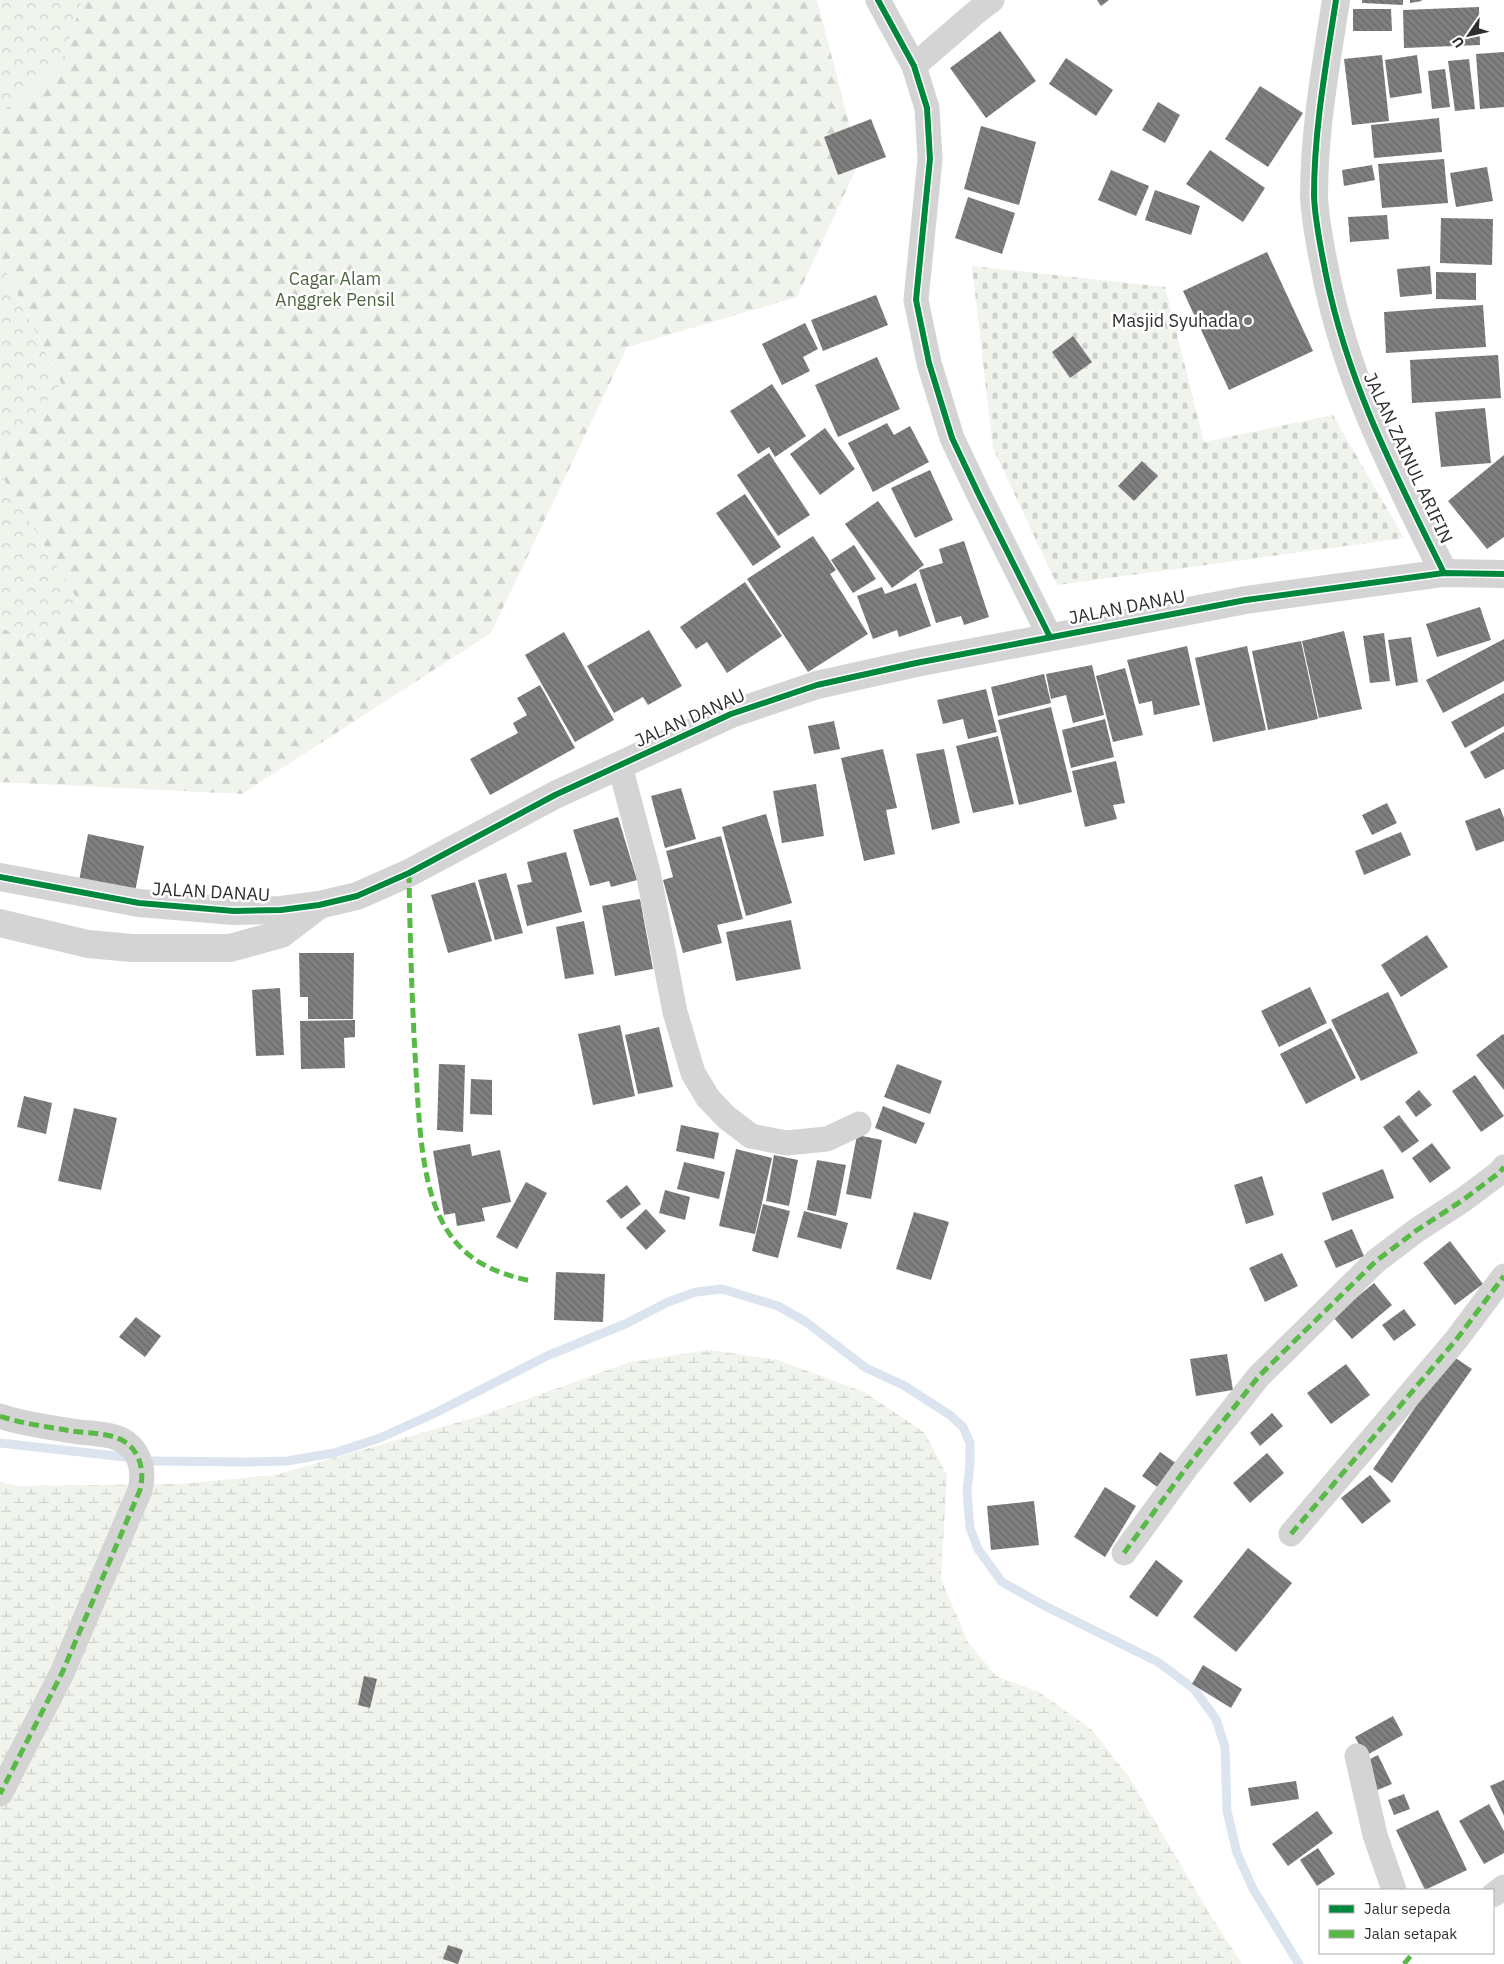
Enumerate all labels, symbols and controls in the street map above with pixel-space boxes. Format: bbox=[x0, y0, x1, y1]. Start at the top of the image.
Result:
north arrow bbox=[1444, 10, 1494, 60]
text: U bbox=[1448, 33, 1468, 51]
park label: Cagar Alam Anggrek Pensil bbox=[275, 267, 395, 311]
place label: Masjid Syuhada bbox=[1112, 309, 1238, 332]
marker: Masjid Syuhada bbox=[1242, 315, 1254, 327]
street label: JALAN ZAINUL ARIFIN bbox=[1359, 369, 1458, 547]
street label: JALAN DANAU bbox=[1067, 584, 1187, 629]
street label: JALAN DANAU bbox=[631, 683, 748, 752]
street label: JALAN DANAU bbox=[151, 877, 271, 906]
legend bbox=[1319, 1889, 1494, 1954]
text: Jalur sepeda bbox=[1364, 1899, 1451, 1918]
text: Jalan setapak bbox=[1364, 1924, 1457, 1943]

